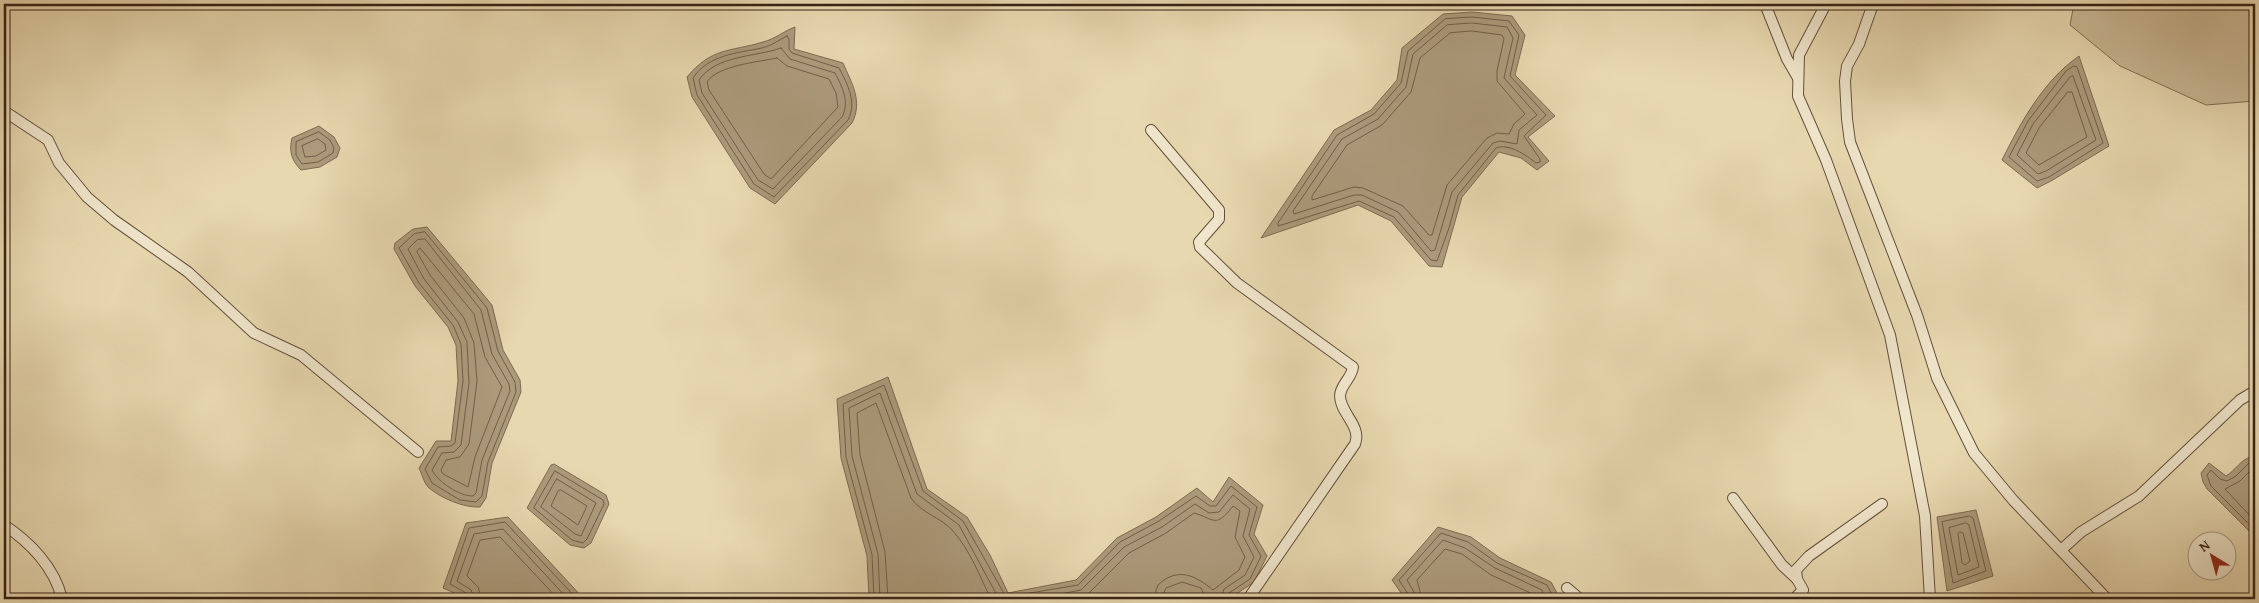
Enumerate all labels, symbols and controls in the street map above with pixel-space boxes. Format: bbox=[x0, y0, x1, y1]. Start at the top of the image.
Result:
north arrow bbox=[2186, 530, 2236, 580]
text: N bbox=[2194, 534, 2214, 556]

